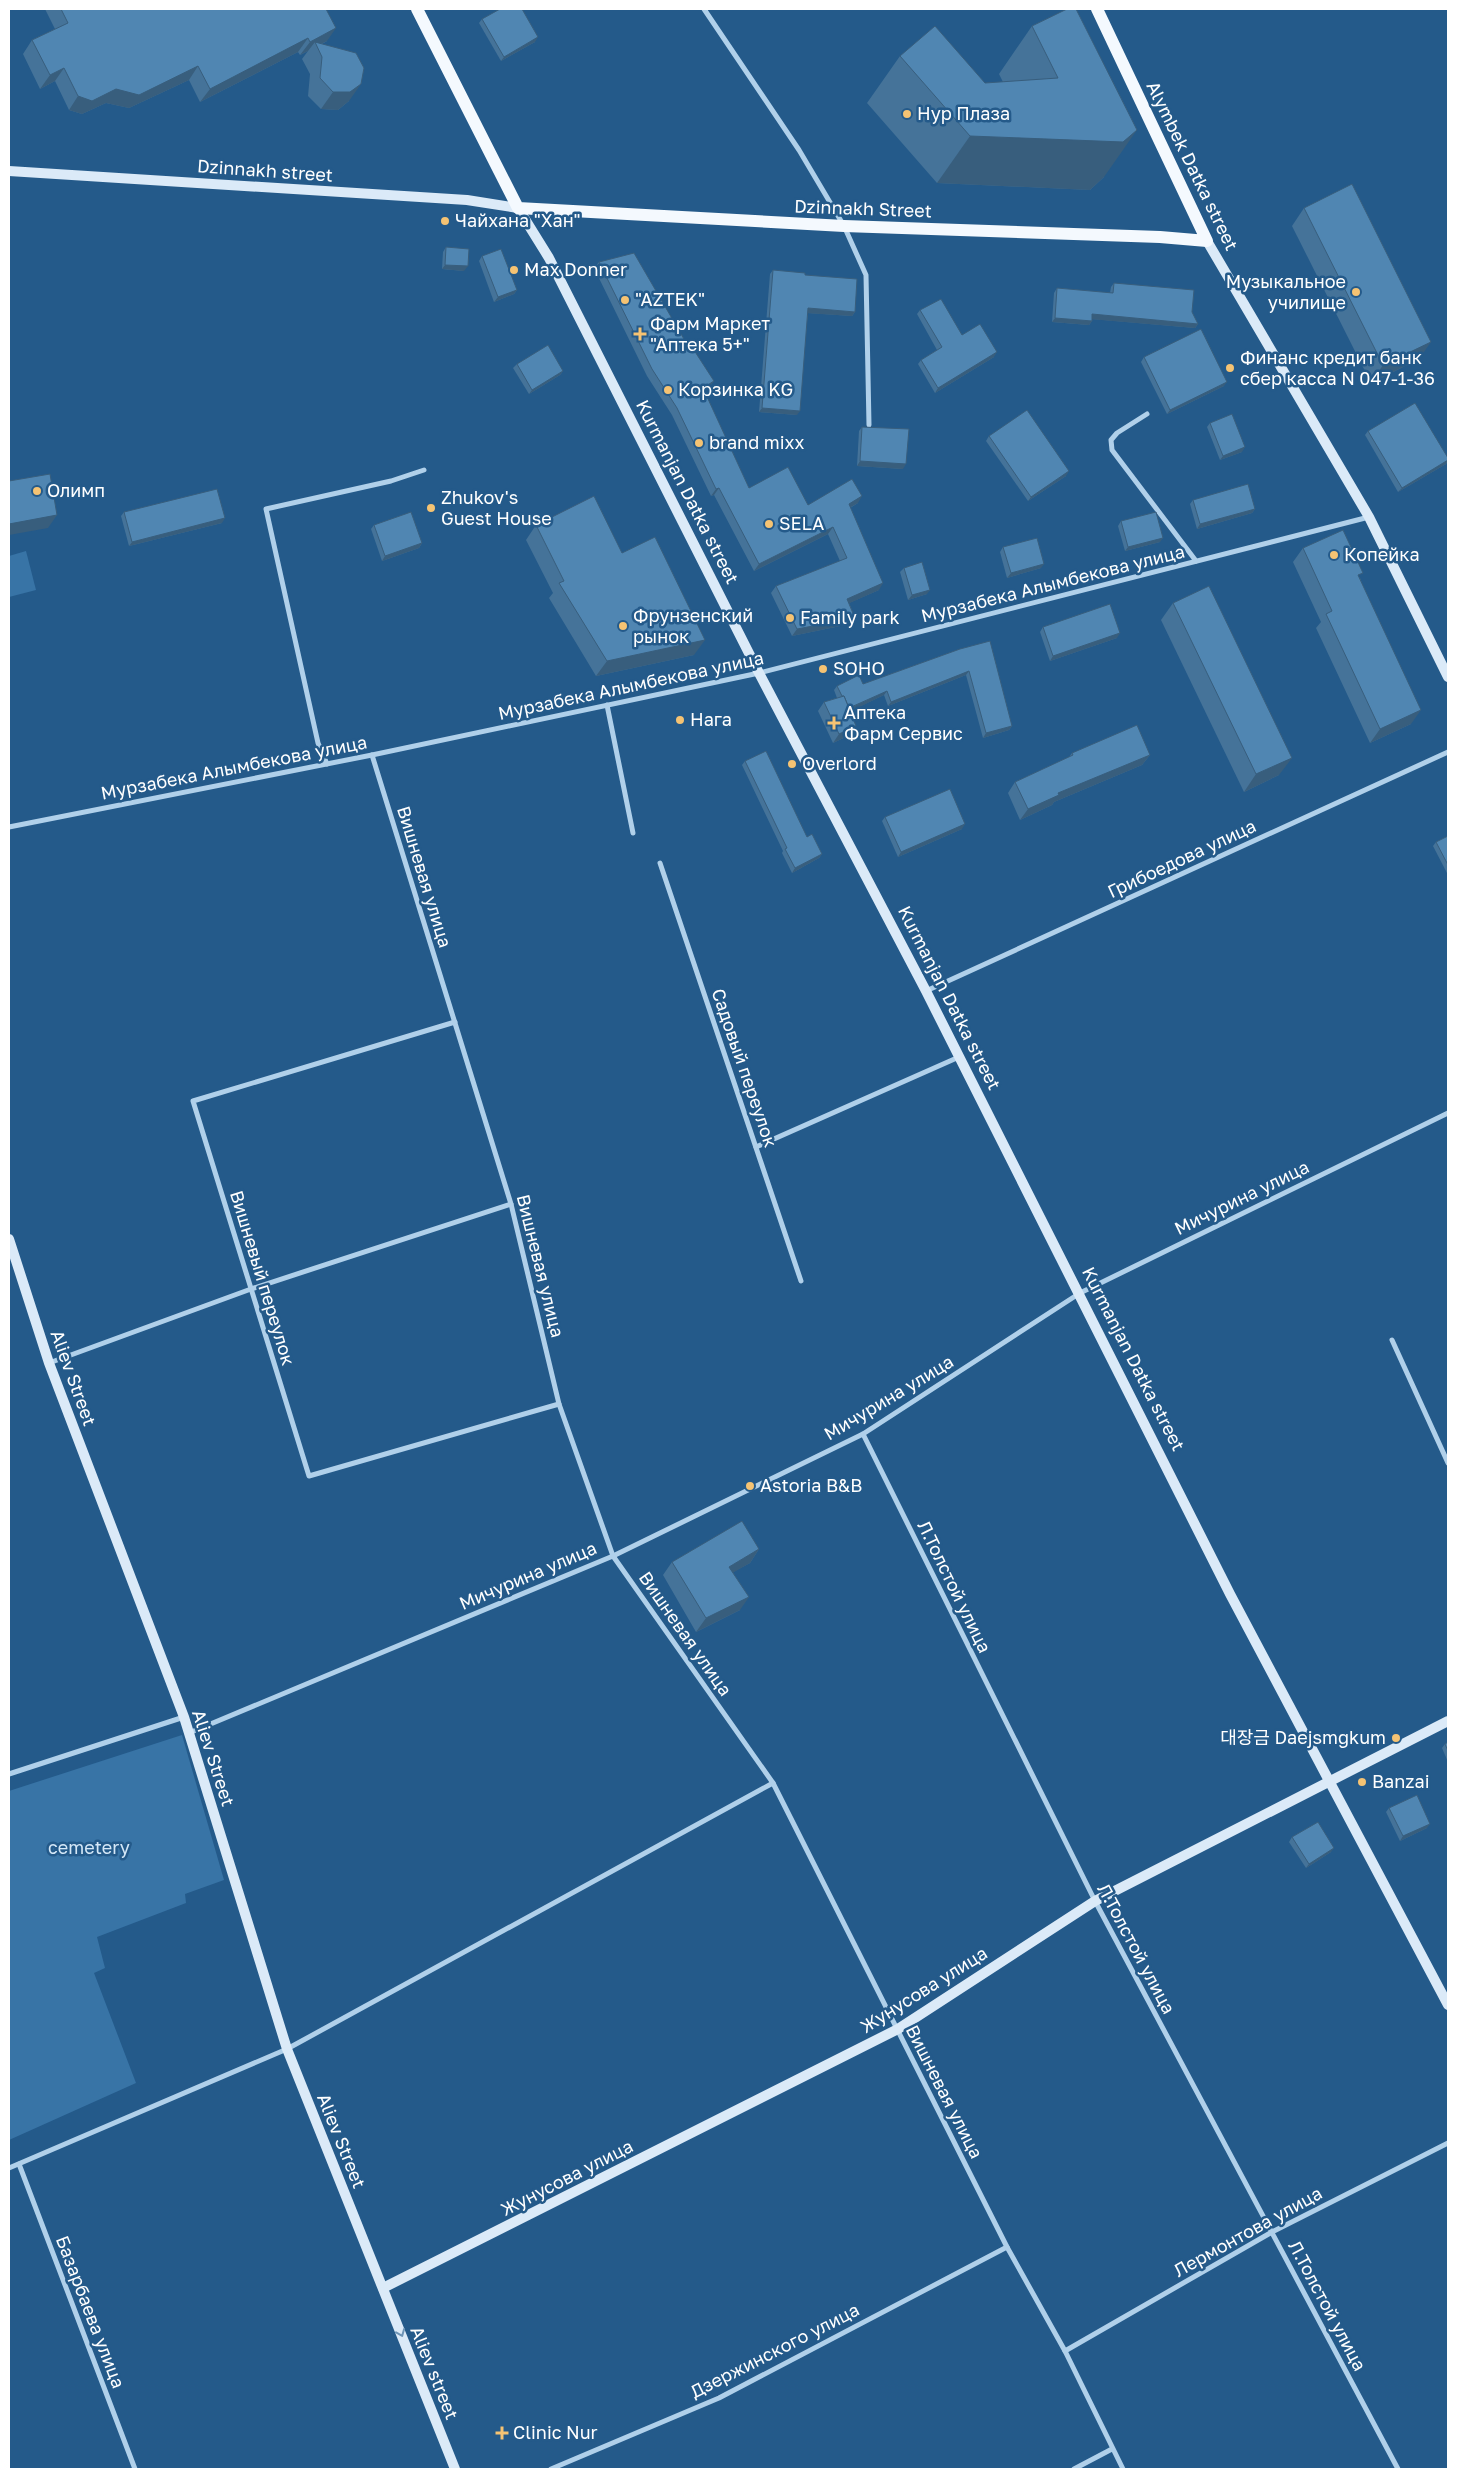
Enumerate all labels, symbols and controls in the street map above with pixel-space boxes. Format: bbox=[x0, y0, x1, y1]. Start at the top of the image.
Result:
street label: Alymbek Datka street bbox=[1142, 77, 1243, 254]
place label: Нур Плаза bbox=[917, 102, 1010, 124]
marker: Нур Плаза bbox=[901, 108, 913, 120]
street label: Dzinnakh street bbox=[196, 154, 334, 186]
street label: Dzinnakh Street bbox=[794, 195, 932, 221]
place label: Чайхана "Хан" bbox=[455, 209, 581, 231]
marker: Чайхана "Хан" bbox=[439, 215, 451, 227]
place label: Max Donner bbox=[524, 258, 627, 280]
marker: Max Donner bbox=[508, 264, 520, 276]
place label: Музыкальное училище bbox=[1226, 270, 1346, 313]
marker: Музыкальное училище bbox=[1350, 286, 1362, 298]
place label: "AZTEK" bbox=[635, 288, 705, 310]
marker: "AZTEK" bbox=[619, 294, 631, 306]
place label: Фарм Маркет "Аптека 5+" bbox=[650, 312, 770, 355]
marker: Фарм Маркет "Аптека 5+" bbox=[634, 328, 646, 340]
place label: Финанс кредит банк сбер касса N 047-1-36 bbox=[1240, 346, 1435, 389]
marker: Финанс кредит банк сбер касса N 047-1-36 bbox=[1224, 362, 1236, 374]
place label: Корзинка KG bbox=[678, 378, 793, 400]
marker: Корзинка KG bbox=[662, 384, 674, 396]
street label: Kurmanjan Datka street bbox=[632, 396, 744, 587]
place label: brand mixx bbox=[709, 431, 805, 453]
marker: brand mixx bbox=[693, 437, 705, 449]
place label: Олимп bbox=[47, 479, 105, 501]
marker: Олимп bbox=[31, 485, 43, 497]
place label: Zhukov's Guest House bbox=[441, 486, 552, 529]
marker: Zhukov's Guest House bbox=[425, 502, 437, 514]
place label: SELA bbox=[779, 512, 824, 534]
marker: SELA bbox=[763, 518, 775, 530]
street label: Мурзабека Алымбекова улица bbox=[919, 540, 1187, 626]
place label: Копейка bbox=[1344, 543, 1420, 565]
marker: Копейка bbox=[1328, 549, 1340, 561]
place label: Фрунзенский рынок bbox=[633, 604, 753, 647]
place label: Family park bbox=[800, 606, 900, 628]
marker: Family park bbox=[784, 612, 796, 624]
marker: Фрунзенский рынок bbox=[617, 620, 629, 632]
street label: Мурзабека Алымбекова улица bbox=[496, 646, 766, 724]
place label: SOHO bbox=[833, 657, 885, 679]
marker: SOHO bbox=[817, 663, 829, 675]
place label: Аптека Фарм Сервис bbox=[844, 701, 963, 744]
place label: Нага bbox=[690, 708, 732, 730]
marker: Нага bbox=[674, 714, 686, 726]
marker: Аптека Фарм Сервис bbox=[828, 717, 840, 729]
street label: Мурзабека Алымбекова улица bbox=[99, 730, 369, 804]
place label: Overlord bbox=[802, 752, 877, 774]
marker: Overlord bbox=[786, 758, 798, 770]
street label: Вишневая улица bbox=[393, 803, 457, 950]
street label: Грибоедова улица bbox=[1104, 814, 1259, 902]
street label: Kurmanjan Datka street bbox=[894, 902, 1006, 1093]
street label: Садовый переулок bbox=[707, 985, 782, 1150]
street label: Мичурина улица bbox=[1171, 1155, 1312, 1239]
street label: Вишневый переулок bbox=[226, 1188, 300, 1368]
street label: Вишневая улица bbox=[513, 1192, 569, 1340]
street label: Kurmanjan Datka street bbox=[1078, 1263, 1190, 1454]
street label: Aliev Street bbox=[46, 1327, 101, 1429]
street label: Мичурина улица bbox=[820, 1350, 957, 1444]
place label: Astoria B&B bbox=[760, 1474, 862, 1496]
marker: Astoria B&B bbox=[744, 1480, 756, 1492]
street label: Л.Толстой улица bbox=[913, 1517, 996, 1656]
street label: Мичурина улица bbox=[456, 1536, 600, 1614]
street label: Вишневая улица bbox=[635, 1567, 737, 1700]
street label: Aliev Street bbox=[188, 1707, 240, 1809]
place label: 대장금 Daejsmgkum bbox=[1220, 1726, 1386, 1748]
marker: 대장금 Daejsmgkum bbox=[1390, 1732, 1402, 1744]
place label: Banzai bbox=[1372, 1770, 1429, 1792]
marker: Banzai bbox=[1356, 1776, 1368, 1788]
park label: cemetery bbox=[48, 1836, 130, 1858]
street label: Л.Толстой улица bbox=[1093, 1880, 1180, 2017]
street label: Жунусова улица bbox=[856, 1941, 991, 2037]
street label: Вишневая улица bbox=[902, 2021, 988, 2162]
street label: Aliev Street bbox=[313, 2090, 371, 2191]
street label: Жунусова улица bbox=[497, 2134, 636, 2220]
street label: Лермонтова улица bbox=[1170, 2181, 1326, 2281]
street label: Базарбаева улица bbox=[52, 2232, 130, 2391]
street label: Л.Толстой улица bbox=[1284, 2237, 1371, 2374]
street label: Дзержинского улица bbox=[686, 2298, 863, 2402]
street label: Aliev street bbox=[406, 2323, 464, 2422]
one-way arrow bbox=[395, 2329, 405, 2337]
place label: Clinic Nur bbox=[513, 2421, 598, 2443]
marker: Clinic Nur bbox=[495, 2426, 509, 2440]

